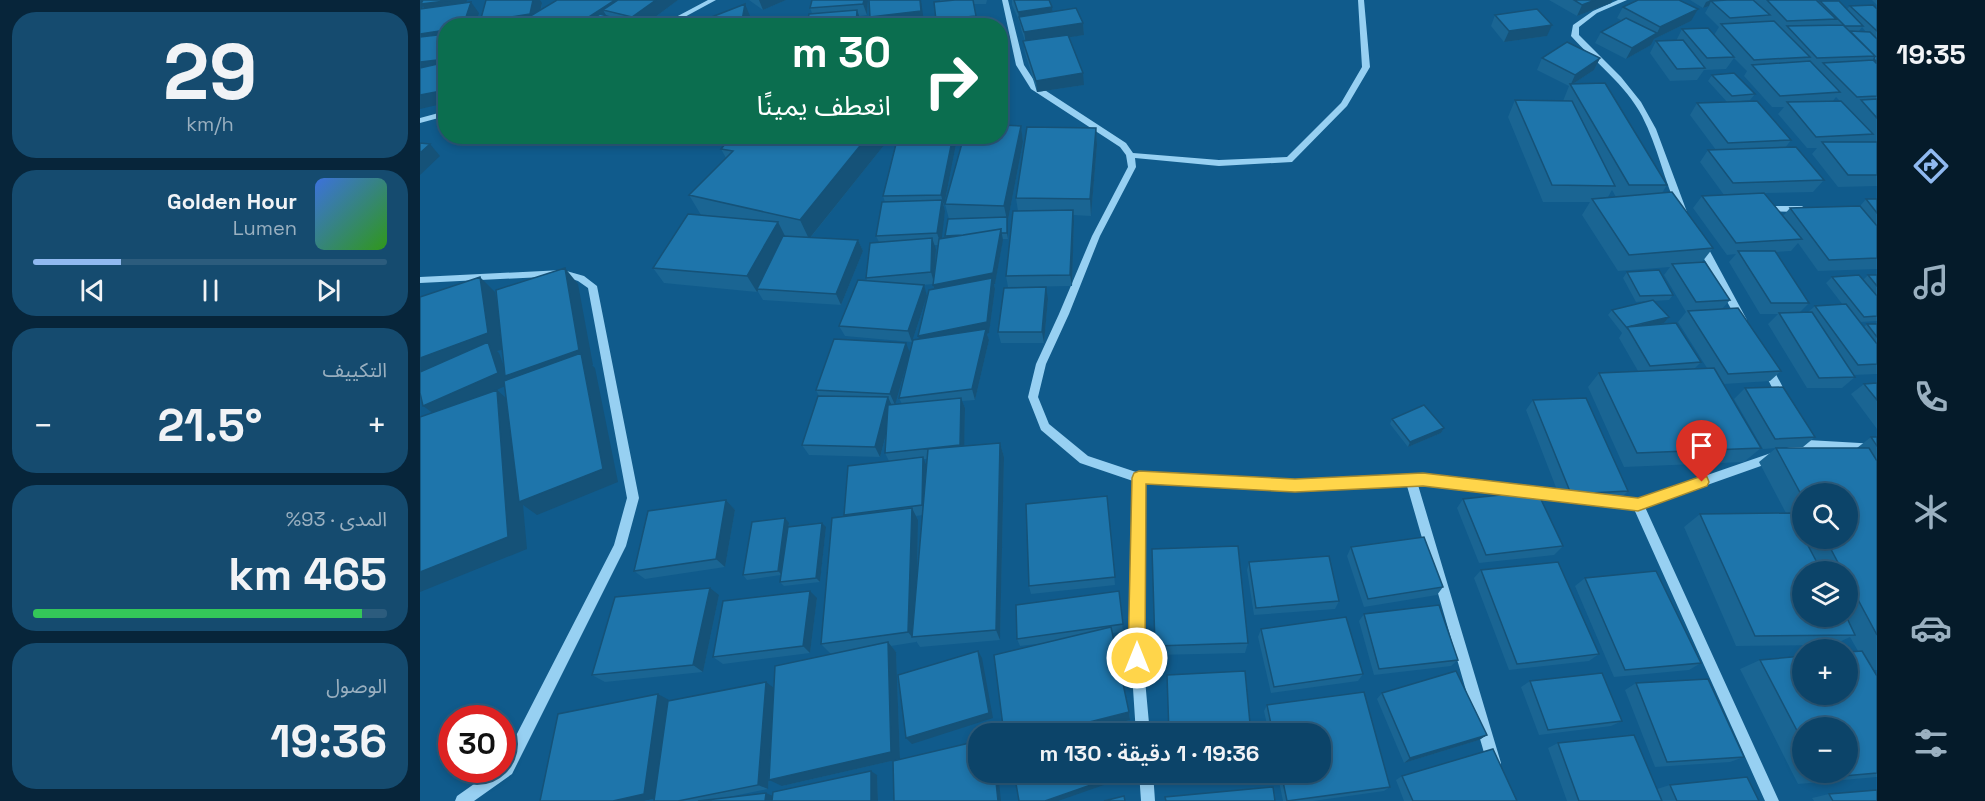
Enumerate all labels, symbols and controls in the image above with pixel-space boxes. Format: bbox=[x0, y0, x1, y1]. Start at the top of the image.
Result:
text: 29 bbox=[163, 22, 257, 122]
text: 30 m bbox=[792, 26, 891, 79]
text: 19:35 bbox=[1896, 37, 1966, 72]
icon: right bbox=[912, 42, 990, 120]
text: انعطف يمينًا bbox=[757, 88, 891, 123]
text: km/h bbox=[186, 111, 234, 137]
icon: directions bbox=[1910, 145, 1952, 187]
text: Golden Hour bbox=[167, 187, 297, 215]
text: Lumen bbox=[233, 215, 297, 241]
icon: music bbox=[1910, 261, 1952, 303]
icon: previous bbox=[76, 274, 109, 307]
icon: pause bbox=[194, 274, 227, 307]
icon: next bbox=[312, 274, 345, 307]
text: التكييف bbox=[323, 357, 387, 383]
icon: phone bbox=[1910, 376, 1952, 418]
text: 21.5° bbox=[157, 397, 263, 454]
text: − bbox=[33, 405, 53, 447]
text: + bbox=[367, 405, 387, 447]
pin bbox=[1676, 420, 1727, 482]
icon: arrive bbox=[1685, 429, 1718, 462]
map controls bbox=[1792, 483, 1858, 783]
button: search bbox=[1792, 483, 1858, 549]
icon: climate bbox=[1910, 491, 1952, 533]
text: المدى · 93% bbox=[286, 506, 387, 532]
text: 465 km bbox=[228, 546, 387, 603]
button: layers bbox=[1792, 561, 1858, 627]
icon: car bbox=[1910, 607, 1952, 649]
position arrow bbox=[1105, 626, 1169, 690]
button: + bbox=[1792, 639, 1858, 705]
text: الوصول bbox=[326, 673, 387, 699]
speed limit sign: 30 bbox=[438, 705, 516, 783]
text: 19:36 bbox=[270, 713, 387, 770]
button: − bbox=[1792, 717, 1858, 783]
icon: filters bbox=[1910, 722, 1952, 764]
text: 19:36 · 1 دقيقة · 130 m bbox=[1040, 739, 1259, 767]

